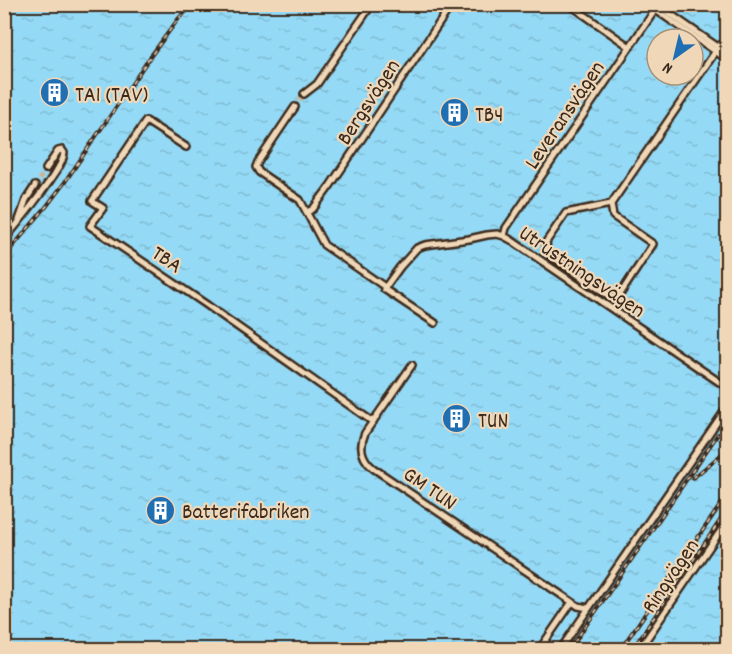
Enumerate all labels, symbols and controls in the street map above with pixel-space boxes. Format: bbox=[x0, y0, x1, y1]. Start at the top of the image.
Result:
north arrow bbox=[645, 27, 705, 87]
street label: Bergsvägen bbox=[331, 54, 409, 152]
street label: Leveransvägen bbox=[518, 55, 614, 176]
text: N bbox=[658, 56, 678, 79]
building icon: TA1 (TAV) bbox=[38, 77, 70, 109]
place label: TA1 (TAV) bbox=[75, 81, 148, 112]
building icon: TB4 bbox=[438, 97, 470, 129]
place label: TB4 bbox=[475, 101, 503, 132]
street label: Utrustningsvägen bbox=[512, 219, 650, 327]
street label: TBA bbox=[144, 239, 188, 282]
building icon: TUN bbox=[441, 403, 473, 435]
place label: TUN bbox=[478, 407, 508, 438]
street label: GM TUN bbox=[396, 460, 462, 519]
building icon: Batterifabriken bbox=[145, 494, 177, 526]
place label: Batterifabriken bbox=[182, 498, 310, 529]
street label: Ringvägen bbox=[636, 533, 708, 621]

